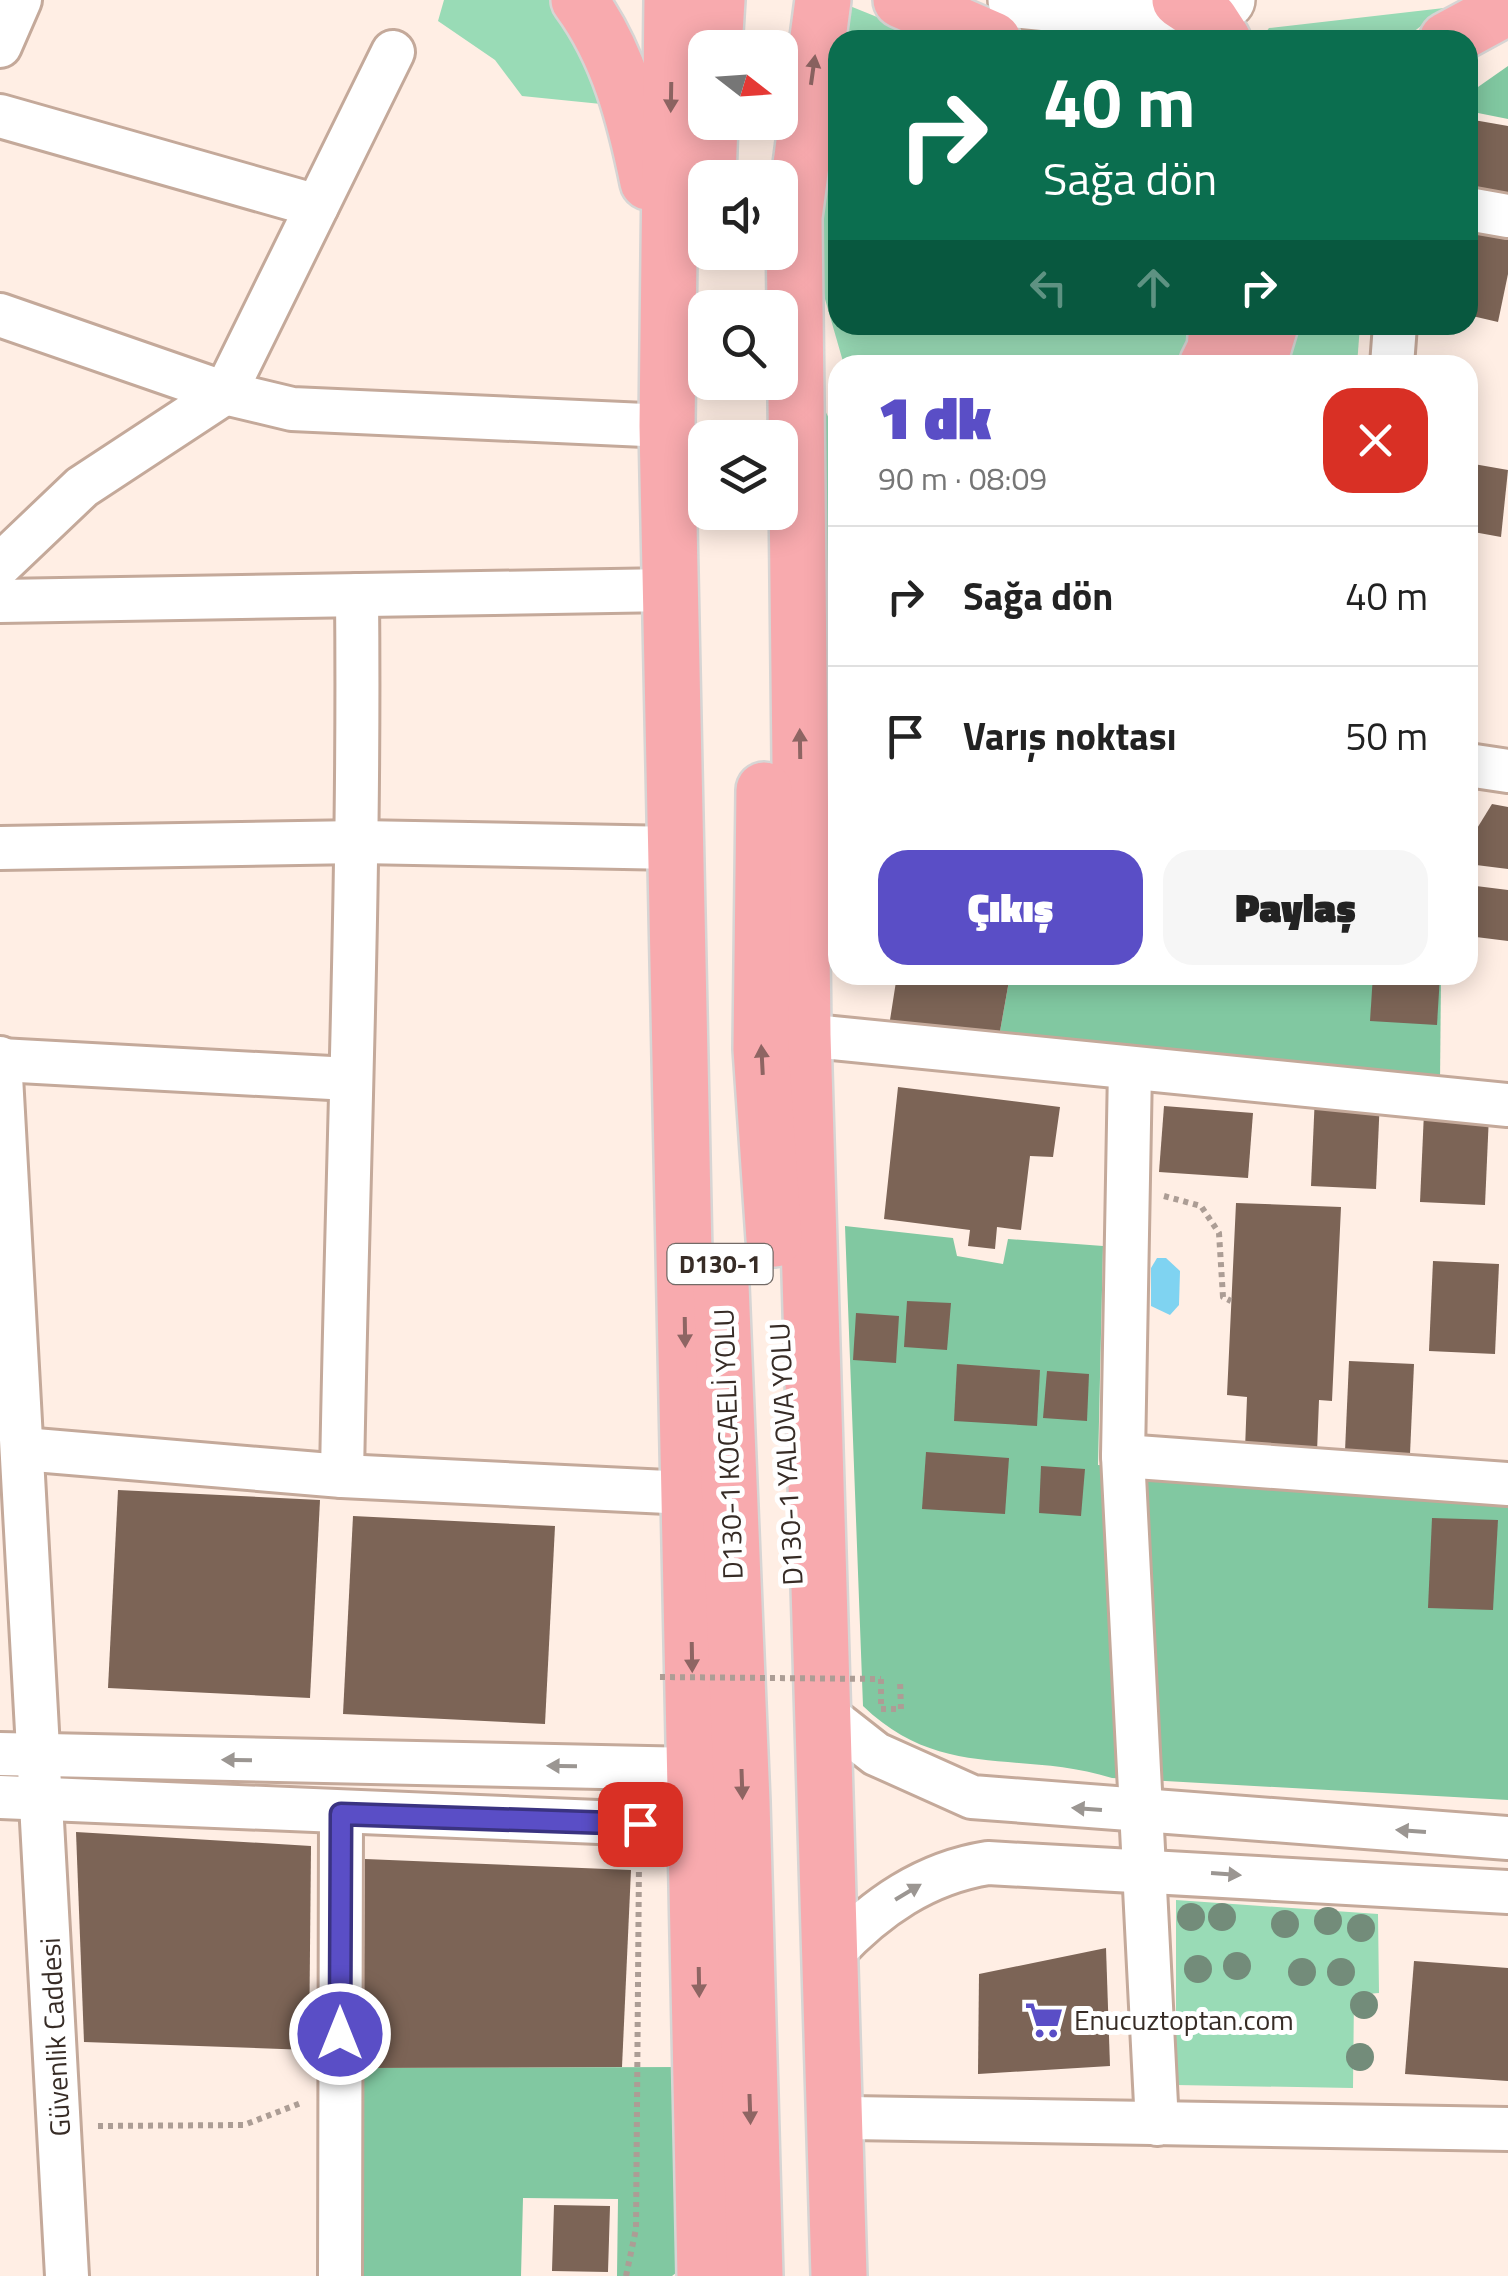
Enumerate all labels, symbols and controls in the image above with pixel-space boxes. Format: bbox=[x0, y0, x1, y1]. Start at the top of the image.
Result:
north arrow bbox=[688, 30, 798, 140]
map controls bbox=[688, 30, 798, 530]
text: 40 m bbox=[1043, 48, 1196, 154]
one-way arrow bbox=[806, 54, 822, 86]
icon: right bbox=[878, 70, 1008, 200]
one-way arrow bbox=[663, 82, 679, 114]
text: Sağa dön bbox=[1043, 144, 1217, 212]
button: sound bbox=[688, 160, 798, 270]
icon: left bbox=[1021, 260, 1076, 315]
icon: ahead bbox=[1126, 260, 1181, 315]
icon: right bbox=[1231, 260, 1286, 315]
button: search bbox=[688, 290, 798, 400]
text: 1 dk bbox=[878, 371, 991, 462]
button: close bbox=[1323, 388, 1428, 493]
button: layers bbox=[688, 420, 798, 530]
text: 90 m · 08:09 bbox=[878, 454, 1047, 502]
text: Sağa dön bbox=[963, 567, 1113, 625]
text: 40 m bbox=[1345, 567, 1428, 625]
icon: right bbox=[878, 569, 933, 624]
text: Varış noktası bbox=[963, 707, 1177, 765]
text: 50 m bbox=[1345, 707, 1428, 765]
icon: arrive bbox=[878, 709, 933, 764]
one-way arrow bbox=[792, 728, 808, 760]
button: Çıkış bbox=[878, 850, 1143, 965]
button: Paylaş bbox=[1163, 850, 1428, 965]
one-way arrow bbox=[754, 1043, 770, 1075]
road number: D130-1 bbox=[668, 1244, 772, 1284]
street label: D130-1 KOCAELİ YOLU bbox=[701, 1308, 754, 1580]
one-way arrow bbox=[677, 1317, 693, 1349]
street label: D130-1 YALOVA YOLU bbox=[757, 1322, 814, 1586]
one-way arrow bbox=[684, 1642, 700, 1674]
one-way arrow bbox=[221, 1752, 253, 1768]
one-way arrow bbox=[545, 1758, 577, 1774]
one-way arrow bbox=[734, 1769, 750, 1801]
pin bbox=[598, 1782, 683, 1867]
icon: arrive bbox=[613, 1797, 668, 1852]
one-way arrow bbox=[1070, 1801, 1102, 1817]
one-way arrow bbox=[1394, 1823, 1426, 1839]
one-way arrow bbox=[1211, 1866, 1243, 1882]
one-way arrow bbox=[894, 1883, 922, 1901]
street label: Güvenlik Caddesi bbox=[28, 1937, 81, 2137]
one-way arrow bbox=[691, 1967, 707, 1999]
position arrow bbox=[288, 1982, 392, 2086]
place label: Enucuztoptan.com bbox=[1074, 1998, 1294, 2041]
supermarket icon: Enucuztoptan.com bbox=[1023, 1999, 1065, 2041]
one-way arrow bbox=[743, 2094, 759, 2126]

